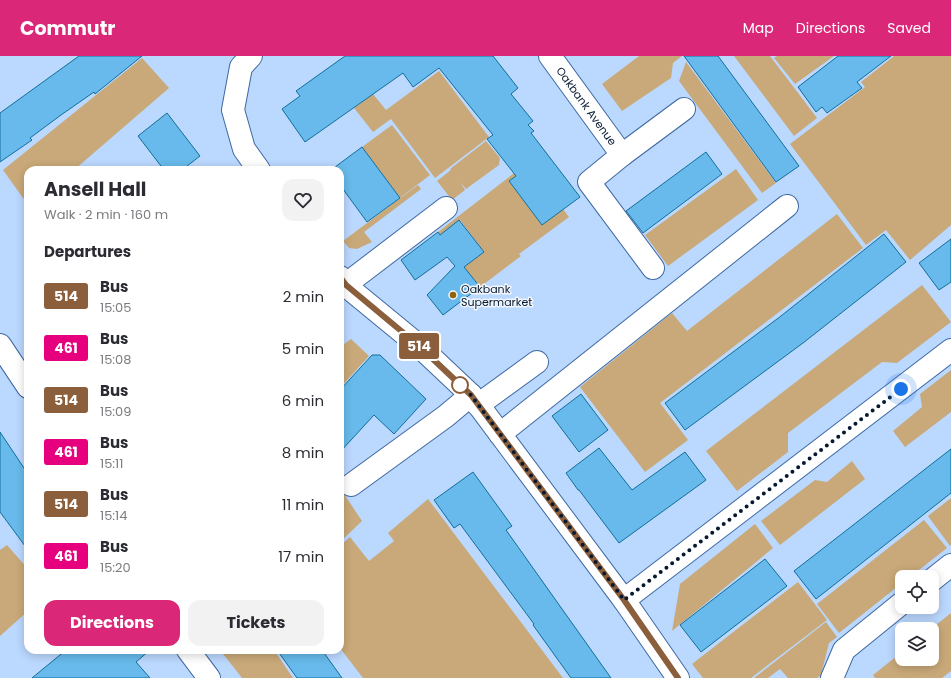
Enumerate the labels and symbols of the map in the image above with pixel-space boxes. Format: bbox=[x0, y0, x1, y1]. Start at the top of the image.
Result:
street label: Oakbank Avenue bbox=[552, 64, 621, 149]
place label: Oakbank Supermarket bbox=[461, 281, 532, 310]
marker: Oakbank Supermarket bbox=[448, 290, 458, 300]
line badge: 514 bbox=[396, 333, 442, 359]
unlabelled marker bbox=[451, 376, 469, 394]
your location bbox=[891, 379, 911, 399]

